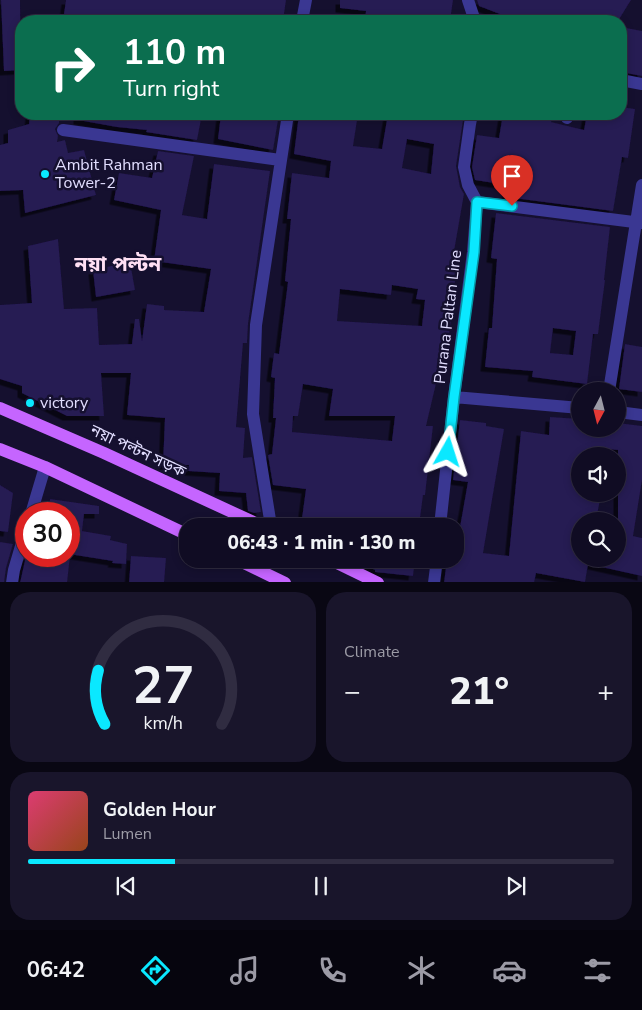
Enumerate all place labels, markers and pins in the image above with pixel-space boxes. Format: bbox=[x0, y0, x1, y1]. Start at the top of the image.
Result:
place label: Ambit Rahman Tower-2 bbox=[55, 154, 163, 194]
pin bbox=[491, 155, 533, 206]
marker: Ambit Rahman Tower-2 bbox=[39, 168, 51, 180]
place label: victory bbox=[40, 392, 89, 414]
marker: victory bbox=[24, 397, 36, 409]

